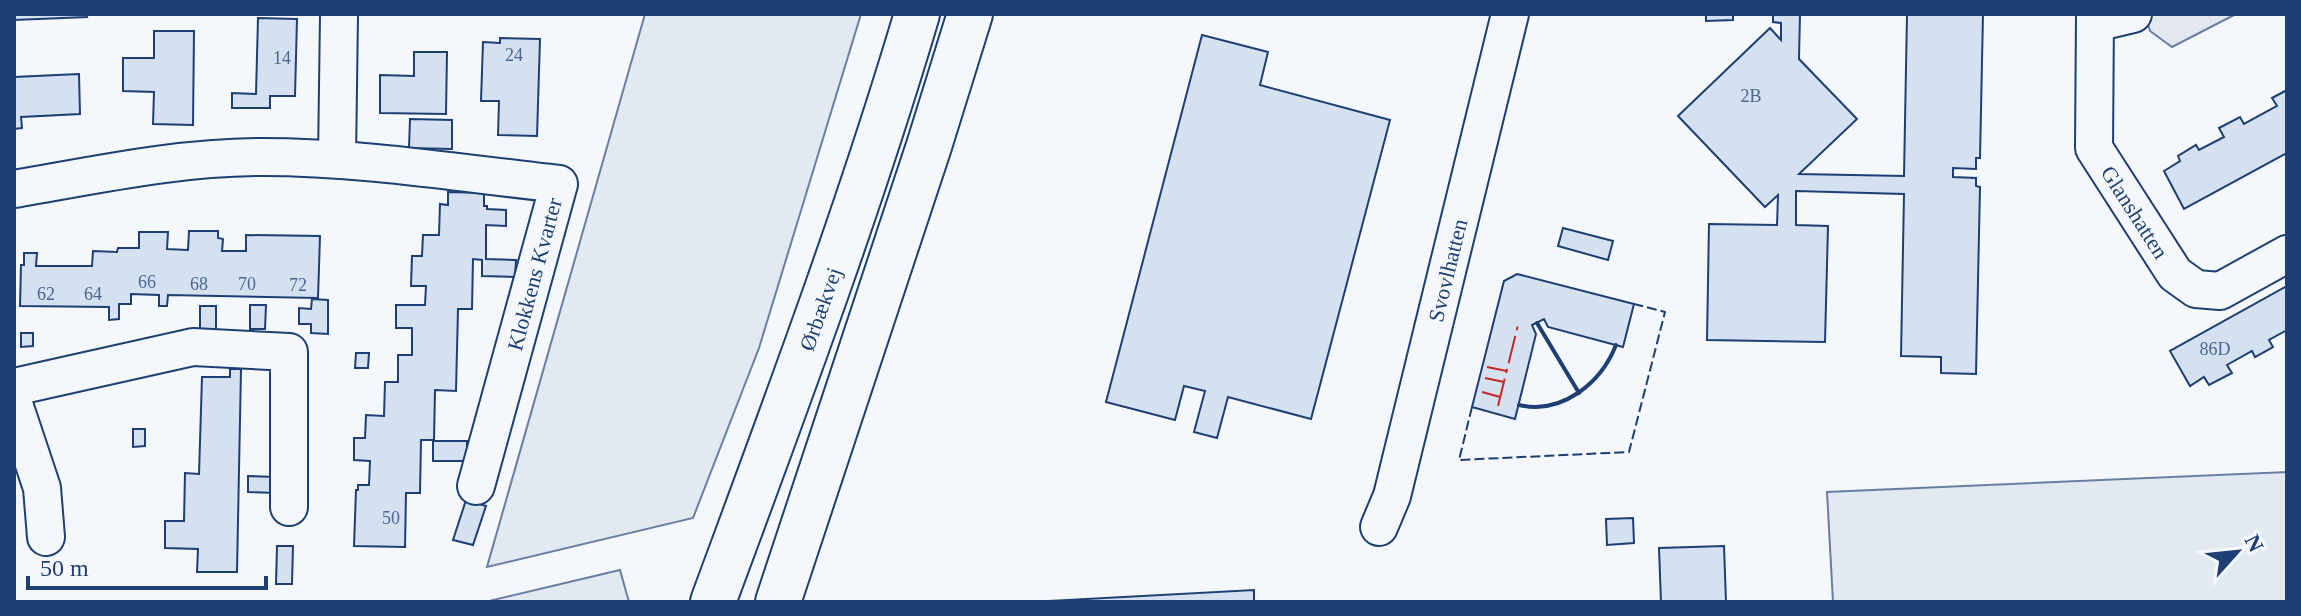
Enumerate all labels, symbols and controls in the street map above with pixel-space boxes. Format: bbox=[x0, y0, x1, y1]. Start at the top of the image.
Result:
house number: 24 bbox=[505, 45, 523, 65]
house number: 14 bbox=[273, 48, 291, 68]
house number: 2B bbox=[1740, 86, 1762, 106]
street label: Glanshatten bbox=[2096, 161, 2174, 263]
street label: Klokkens Kvarter bbox=[502, 194, 567, 353]
street label: Svovlhatten bbox=[1423, 216, 1472, 324]
street label: Ørbækvej bbox=[794, 264, 847, 354]
house number: 66 bbox=[138, 272, 156, 292]
house number: 68 bbox=[190, 274, 208, 294]
house number: 70 bbox=[238, 274, 256, 294]
house number: 72 bbox=[289, 275, 307, 295]
house number: 62 bbox=[37, 284, 55, 304]
house number: 64 bbox=[84, 284, 102, 304]
house number: 86D bbox=[2200, 339, 2231, 359]
house number: 50 bbox=[382, 508, 400, 528]
north arrow bbox=[2197, 512, 2277, 592]
text: N bbox=[2240, 530, 2269, 556]
scale bar bbox=[28, 540, 266, 590]
text: 50 m bbox=[40, 555, 89, 581]

